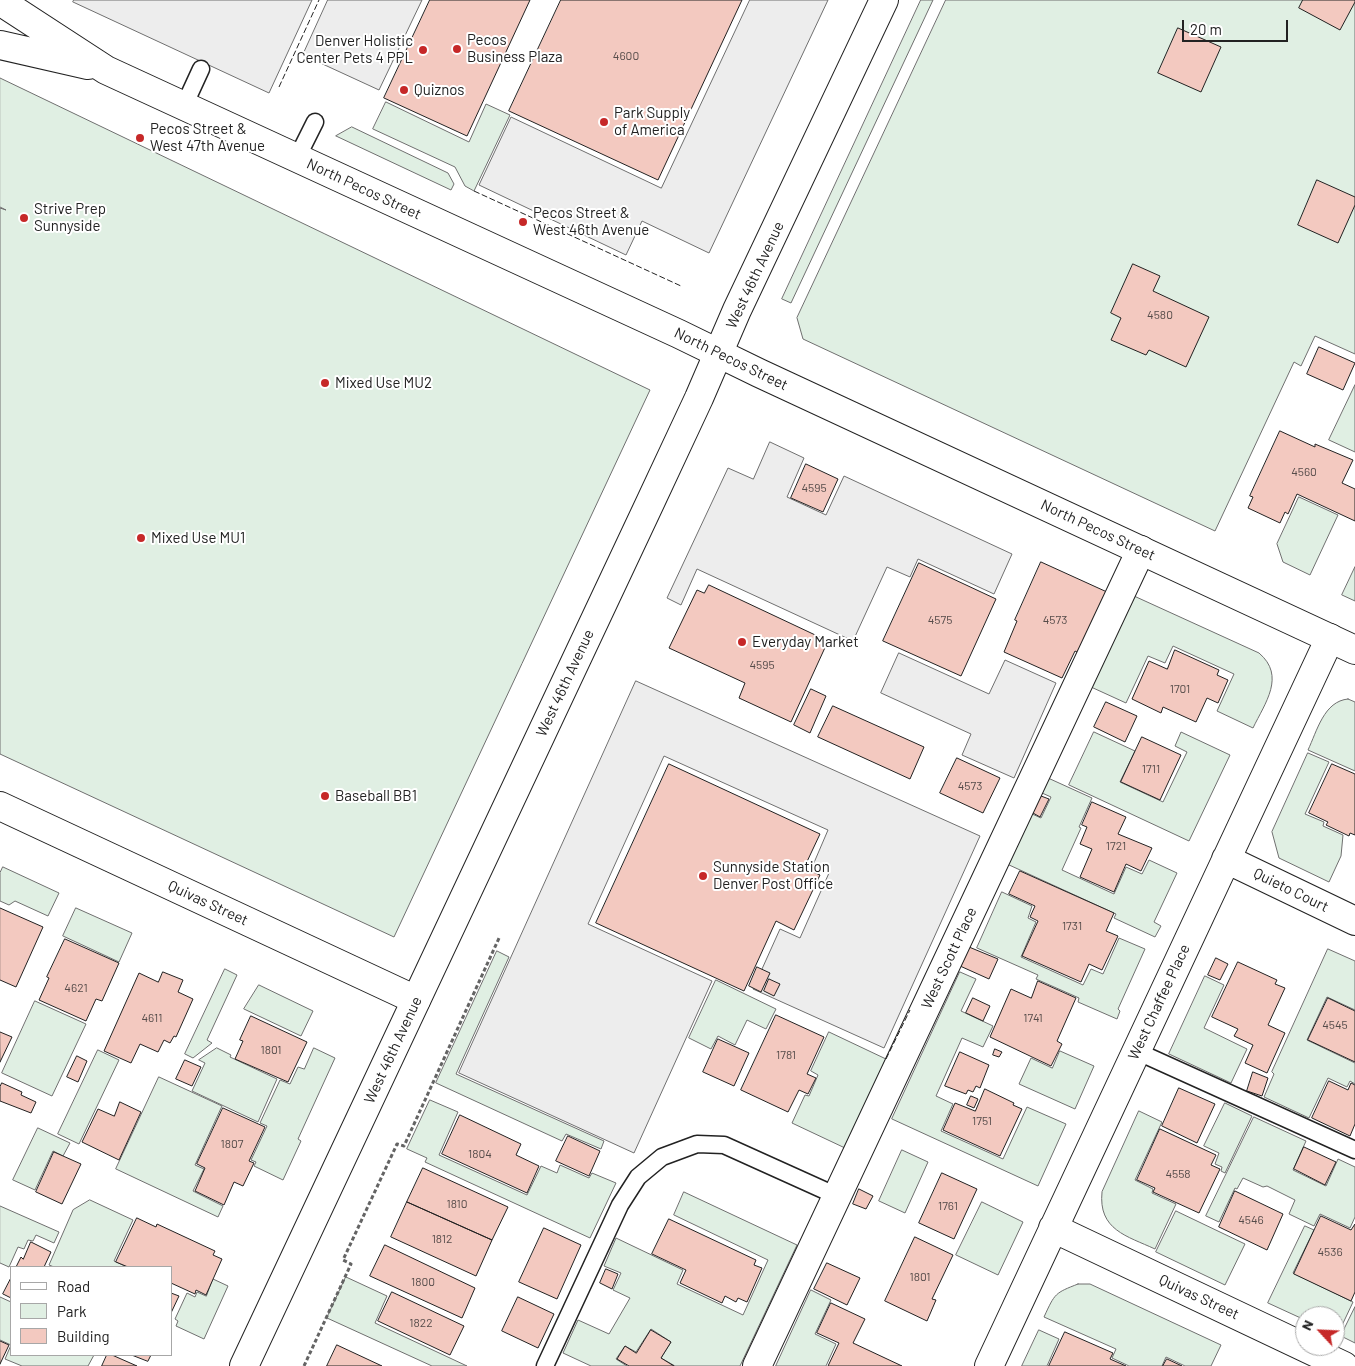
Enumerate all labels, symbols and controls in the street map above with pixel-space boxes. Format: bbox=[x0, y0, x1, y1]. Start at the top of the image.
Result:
scale bar bbox=[1185, 10, 1291, 42]
text: 20 m bbox=[1190, 20, 1222, 38]
place label: Pecos Business Plaza bbox=[467, 31, 563, 66]
place label: Denver Holistic Center Pets 4 PPL bbox=[296, 32, 413, 67]
marker: Pecos Business Plaza bbox=[451, 43, 463, 55]
marker: Denver Holistic Center Pets 4 PPL bbox=[417, 44, 429, 56]
house number: 4600 bbox=[613, 49, 639, 63]
place label: Quiznos bbox=[414, 81, 465, 99]
marker: Quiznos bbox=[398, 84, 410, 96]
place label: Park Supply of America bbox=[614, 104, 690, 139]
marker: Park Supply of America bbox=[598, 116, 610, 128]
place label: Pecos Street & West 47th Avenue bbox=[150, 120, 265, 155]
marker: Pecos Street & West 47th Avenue bbox=[134, 132, 146, 144]
street label: North Pecos Street bbox=[304, 155, 424, 223]
place label: Strive Prep Sunnyside bbox=[34, 200, 106, 235]
place label: Pecos Street & West 46th Avenue bbox=[533, 204, 649, 239]
marker: Strive Prep Sunnyside bbox=[18, 212, 30, 224]
marker: Pecos Street & West 46th Avenue bbox=[517, 216, 529, 228]
street label: West 46th Avenue bbox=[722, 219, 788, 331]
house number: 4580 bbox=[1147, 308, 1173, 322]
street label: North Pecos Street bbox=[671, 324, 791, 394]
place label: Mixed Use MU2 bbox=[335, 374, 432, 392]
marker: Mixed Use MU2 bbox=[319, 377, 331, 389]
house number: 4560 bbox=[1291, 465, 1317, 479]
house number: 4595 bbox=[801, 481, 827, 495]
street label: North Pecos Street bbox=[1038, 496, 1158, 564]
place label: Mixed Use MU1 bbox=[151, 529, 245, 547]
marker: Mixed Use MU1 bbox=[135, 532, 147, 544]
house number: 4575 bbox=[928, 613, 952, 627]
house number: 4573 bbox=[1043, 613, 1067, 627]
street label: West 46th Avenue bbox=[532, 627, 598, 739]
place label: Everyday Market bbox=[752, 633, 859, 651]
marker: Everyday Market bbox=[736, 636, 748, 648]
house number: 4595 bbox=[749, 658, 775, 672]
house number: 1701 bbox=[1170, 682, 1190, 696]
house number: 1711 bbox=[1142, 762, 1160, 776]
house number: 4573 bbox=[958, 779, 982, 793]
place label: Baseball BB1 bbox=[335, 787, 417, 805]
marker: Baseball BB1 bbox=[319, 790, 331, 802]
house number: 1721 bbox=[1106, 839, 1126, 853]
place label: Sunnyside Station Denver Post Office bbox=[713, 858, 833, 893]
street label: Quieto Court bbox=[1251, 864, 1331, 916]
marker: Sunnyside Station Denver Post Office bbox=[697, 870, 709, 882]
street label: Quivas Street bbox=[165, 877, 251, 929]
street label: West Scott Place bbox=[918, 904, 980, 1012]
house number: 1731 bbox=[1062, 919, 1082, 933]
street label: West Chaffee Place bbox=[1124, 941, 1194, 1063]
house number: 4621 bbox=[64, 981, 88, 995]
street label: West 46th Avenue bbox=[360, 994, 426, 1106]
house number: 4611 bbox=[141, 1011, 163, 1025]
house number: 1741 bbox=[1023, 1011, 1043, 1025]
house number: 4545 bbox=[1322, 1018, 1348, 1032]
house number: 1801 bbox=[260, 1043, 282, 1057]
house number: 1781 bbox=[776, 1048, 796, 1062]
house number: 1751 bbox=[972, 1114, 992, 1128]
house number: 1807 bbox=[221, 1137, 243, 1151]
house number: 1804 bbox=[468, 1147, 492, 1161]
house number: 4558 bbox=[1165, 1167, 1191, 1181]
house number: 1810 bbox=[446, 1197, 468, 1211]
house number: 1761 bbox=[938, 1199, 958, 1213]
house number: 4546 bbox=[1238, 1213, 1264, 1227]
house number: 1812 bbox=[432, 1232, 452, 1246]
house number: 4536 bbox=[1317, 1245, 1343, 1259]
legend bbox=[10, 1266, 172, 1356]
house number: 1801 bbox=[909, 1270, 931, 1284]
street label: Quivas Street bbox=[1156, 1271, 1242, 1323]
house number: 1800 bbox=[411, 1275, 435, 1289]
text: Road bbox=[57, 1277, 90, 1295]
text: Park bbox=[57, 1302, 86, 1320]
north arrow bbox=[1295, 1306, 1345, 1356]
house number: 1822 bbox=[409, 1316, 433, 1330]
text: N bbox=[1297, 1317, 1317, 1333]
text: Building bbox=[57, 1327, 110, 1345]

